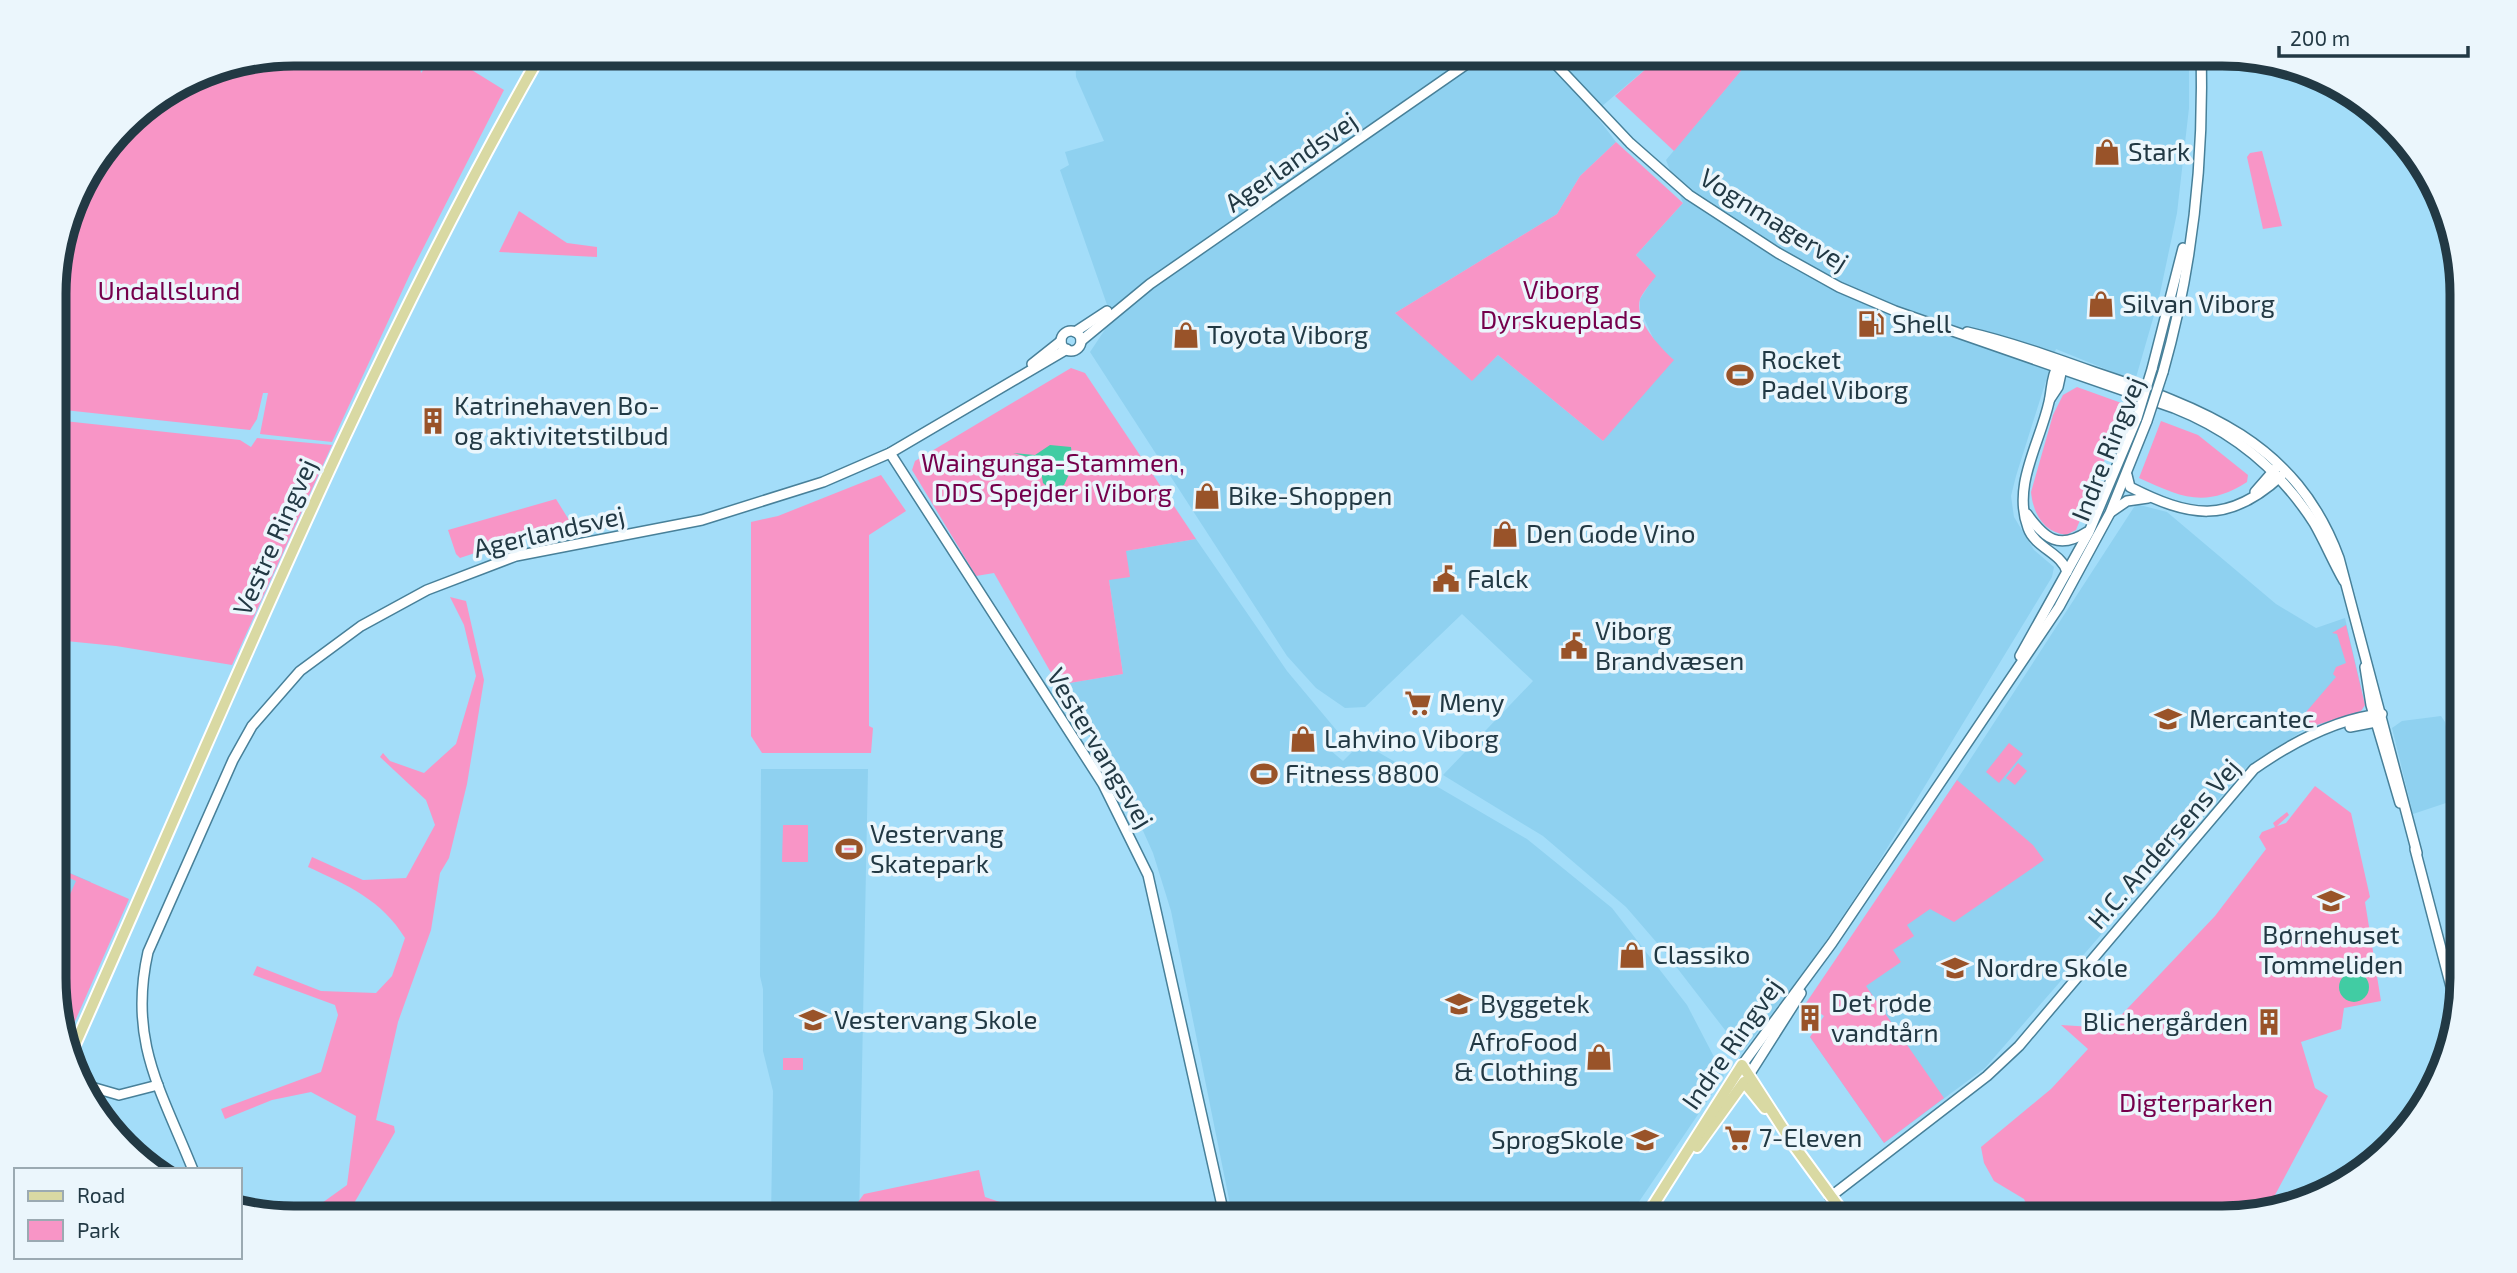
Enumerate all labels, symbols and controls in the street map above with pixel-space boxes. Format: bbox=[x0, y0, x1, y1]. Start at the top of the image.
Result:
scale bar bbox=[2279, 14, 2468, 58]
text: 200 m bbox=[2290, 25, 2350, 50]
street label: Agerlandsvej bbox=[1218, 104, 1362, 218]
place label: Stark bbox=[2128, 135, 2190, 166]
shop icon: Stark bbox=[2092, 137, 2122, 167]
street label: Vognmagervej bbox=[1695, 161, 1855, 277]
park label: Viborg Dyrskueplads bbox=[1480, 273, 1642, 334]
park label: Undallslund bbox=[98, 274, 240, 305]
place label: Silvan Viborg bbox=[2122, 287, 2275, 318]
shop icon: Silvan Viborg bbox=[2086, 289, 2116, 319]
place label: Shell bbox=[1892, 307, 1951, 338]
fuel station icon: Shell bbox=[1856, 309, 1886, 339]
place label: Toyota Viborg bbox=[1207, 318, 1368, 349]
shop icon: Toyota Viborg bbox=[1171, 320, 1201, 350]
place label: Rocket Padel Viborg bbox=[1761, 343, 1908, 404]
sports icon: Rocket Padel Viborg bbox=[1725, 360, 1755, 390]
street label: Indre Ringvej bbox=[2064, 372, 2150, 525]
place label: Katrinehaven Bo- og aktivitetstilbud bbox=[454, 389, 669, 450]
building icon: Katrinehaven Bo- og aktivitetstilbud bbox=[418, 406, 448, 436]
park label: Waingunga-Stammen, DDS Spejder i Viborg bbox=[921, 446, 1185, 507]
street label: Vestre Ringvej bbox=[225, 453, 322, 619]
place label: Bike-Shoppen bbox=[1228, 479, 1392, 510]
shop icon: Bike-Shoppen bbox=[1192, 481, 1222, 511]
street label: Agerlandsvej bbox=[470, 498, 627, 563]
place label: Den Gode Vino bbox=[1526, 517, 1695, 548]
shop icon: Den Gode Vino bbox=[1490, 519, 1520, 549]
place label: Falck bbox=[1467, 562, 1528, 593]
public building icon: Falck bbox=[1431, 564, 1461, 594]
place label: Viborg Brandvæsen bbox=[1595, 614, 1744, 675]
public building icon: Viborg Brandvæsen bbox=[1559, 631, 1589, 661]
street label: Vestervangsvej bbox=[1041, 662, 1161, 833]
place label: Meny bbox=[1439, 686, 1505, 717]
supermarket icon: Meny bbox=[1403, 688, 1433, 718]
place label: Mercantec bbox=[2189, 702, 2315, 733]
school or university icon: Mercantec bbox=[2153, 704, 2183, 734]
place label: Lahvino Viborg bbox=[1324, 722, 1499, 753]
shop icon: Lahvino Viborg bbox=[1288, 724, 1318, 754]
street label: H.C. Andersens Vej bbox=[2080, 751, 2245, 935]
place label: Fitness 8800 bbox=[1285, 757, 1440, 788]
sports icon: Fitness 8800 bbox=[1249, 759, 1279, 789]
place label: Vestervang Skatepark bbox=[870, 817, 1004, 878]
sports icon: Vestervang Skatepark bbox=[834, 834, 864, 864]
school or university icon: Børnehuset Tommeliden bbox=[2316, 886, 2346, 916]
place label: Børnehuset Tommeliden bbox=[2259, 918, 2403, 979]
place label: Classiko bbox=[1653, 938, 1750, 969]
shop icon: Classiko bbox=[1617, 940, 1647, 970]
place label: Nordre Skole bbox=[1976, 951, 2128, 982]
school or university icon: Nordre Skole bbox=[1940, 953, 1970, 983]
street label: Indre Ringvej bbox=[1674, 972, 1787, 1115]
place label: Det røde vandtårn bbox=[1831, 986, 1939, 1047]
place label: Byggetek bbox=[1480, 987, 1590, 1018]
school or university icon: Byggetek bbox=[1444, 989, 1474, 1019]
place label: Vestervang Skole bbox=[834, 1003, 1038, 1034]
building icon: Det røde vandtårn bbox=[1795, 1003, 1825, 1033]
school or university icon: Vestervang Skole bbox=[798, 1005, 828, 1035]
place label: Blichergården bbox=[2083, 1005, 2248, 1036]
building icon: Blichergården bbox=[2254, 1007, 2284, 1037]
place label: AfroFood & Clothing bbox=[1454, 1025, 1578, 1086]
shop icon: AfroFood & Clothing bbox=[1584, 1042, 1614, 1072]
park label: Digterparken bbox=[2119, 1086, 2273, 1117]
place label: 7-Eleven bbox=[1759, 1121, 1862, 1152]
place label: SprogSkole bbox=[1491, 1123, 1624, 1154]
supermarket icon: 7-Eleven bbox=[1723, 1123, 1753, 1153]
school or university icon: SprogSkole bbox=[1630, 1125, 1660, 1155]
legend bbox=[14, 1168, 242, 1259]
text: Road bbox=[77, 1182, 125, 1207]
text: Park bbox=[77, 1217, 120, 1242]

